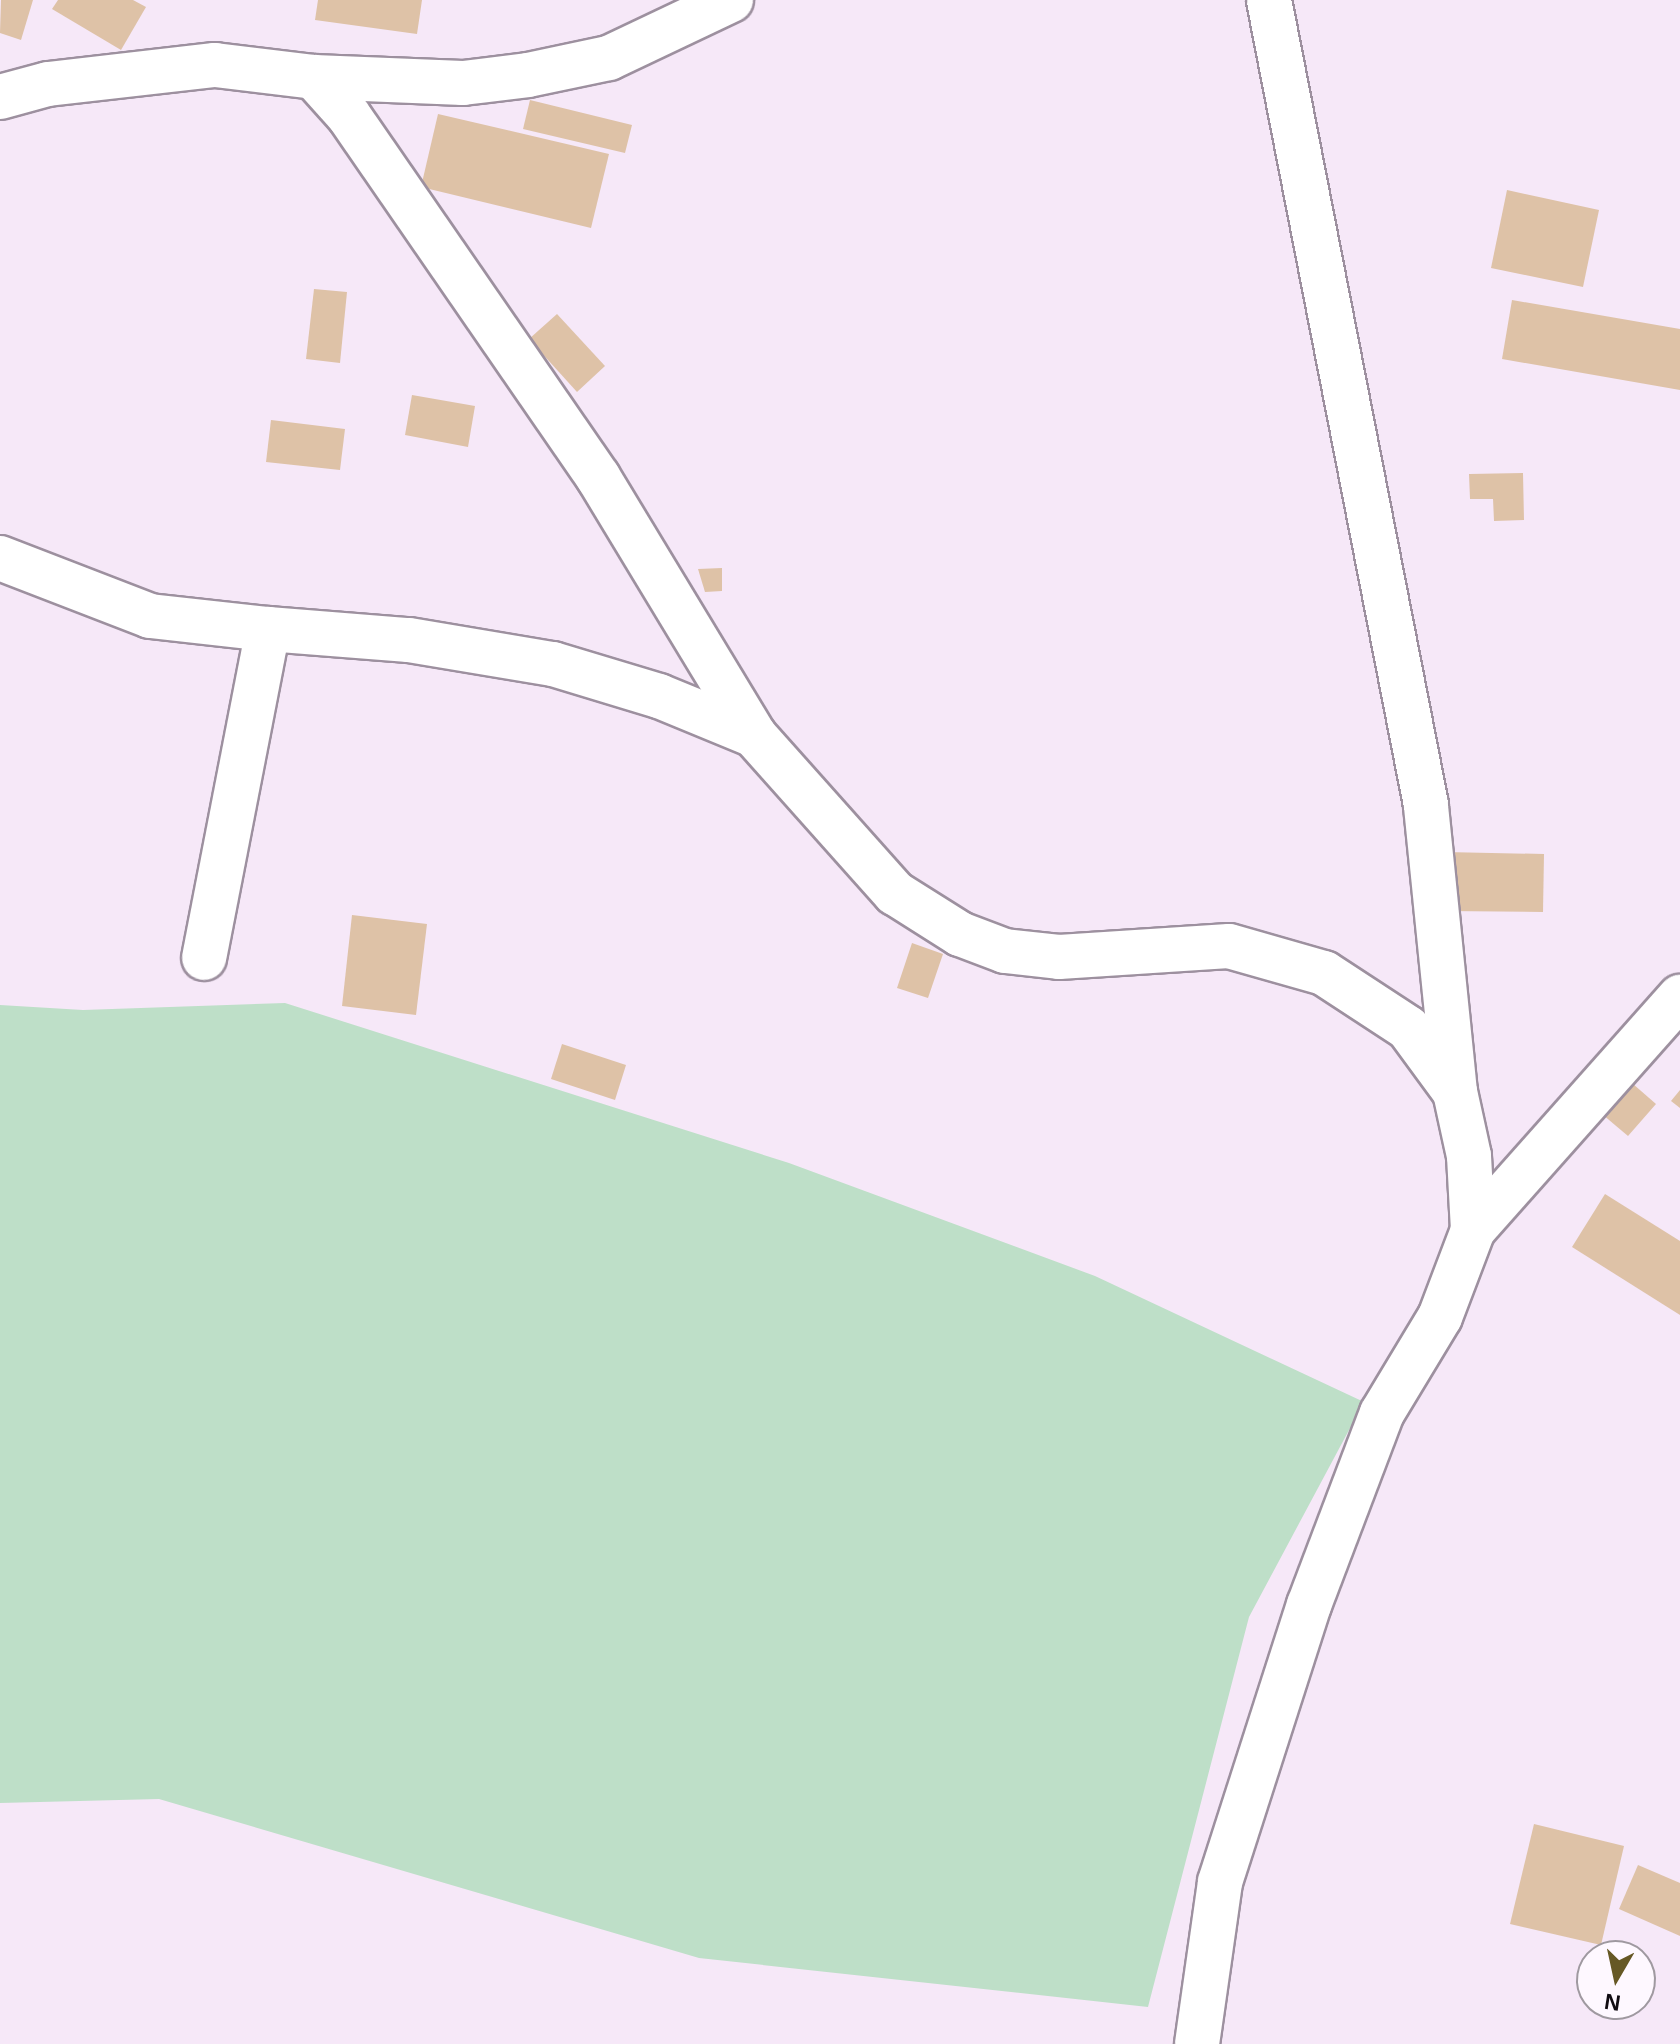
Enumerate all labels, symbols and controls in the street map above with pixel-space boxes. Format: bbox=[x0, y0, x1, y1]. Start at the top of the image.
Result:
north arrow bbox=[1576, 1940, 1656, 2020]
text: N bbox=[1603, 1989, 1622, 2016]

